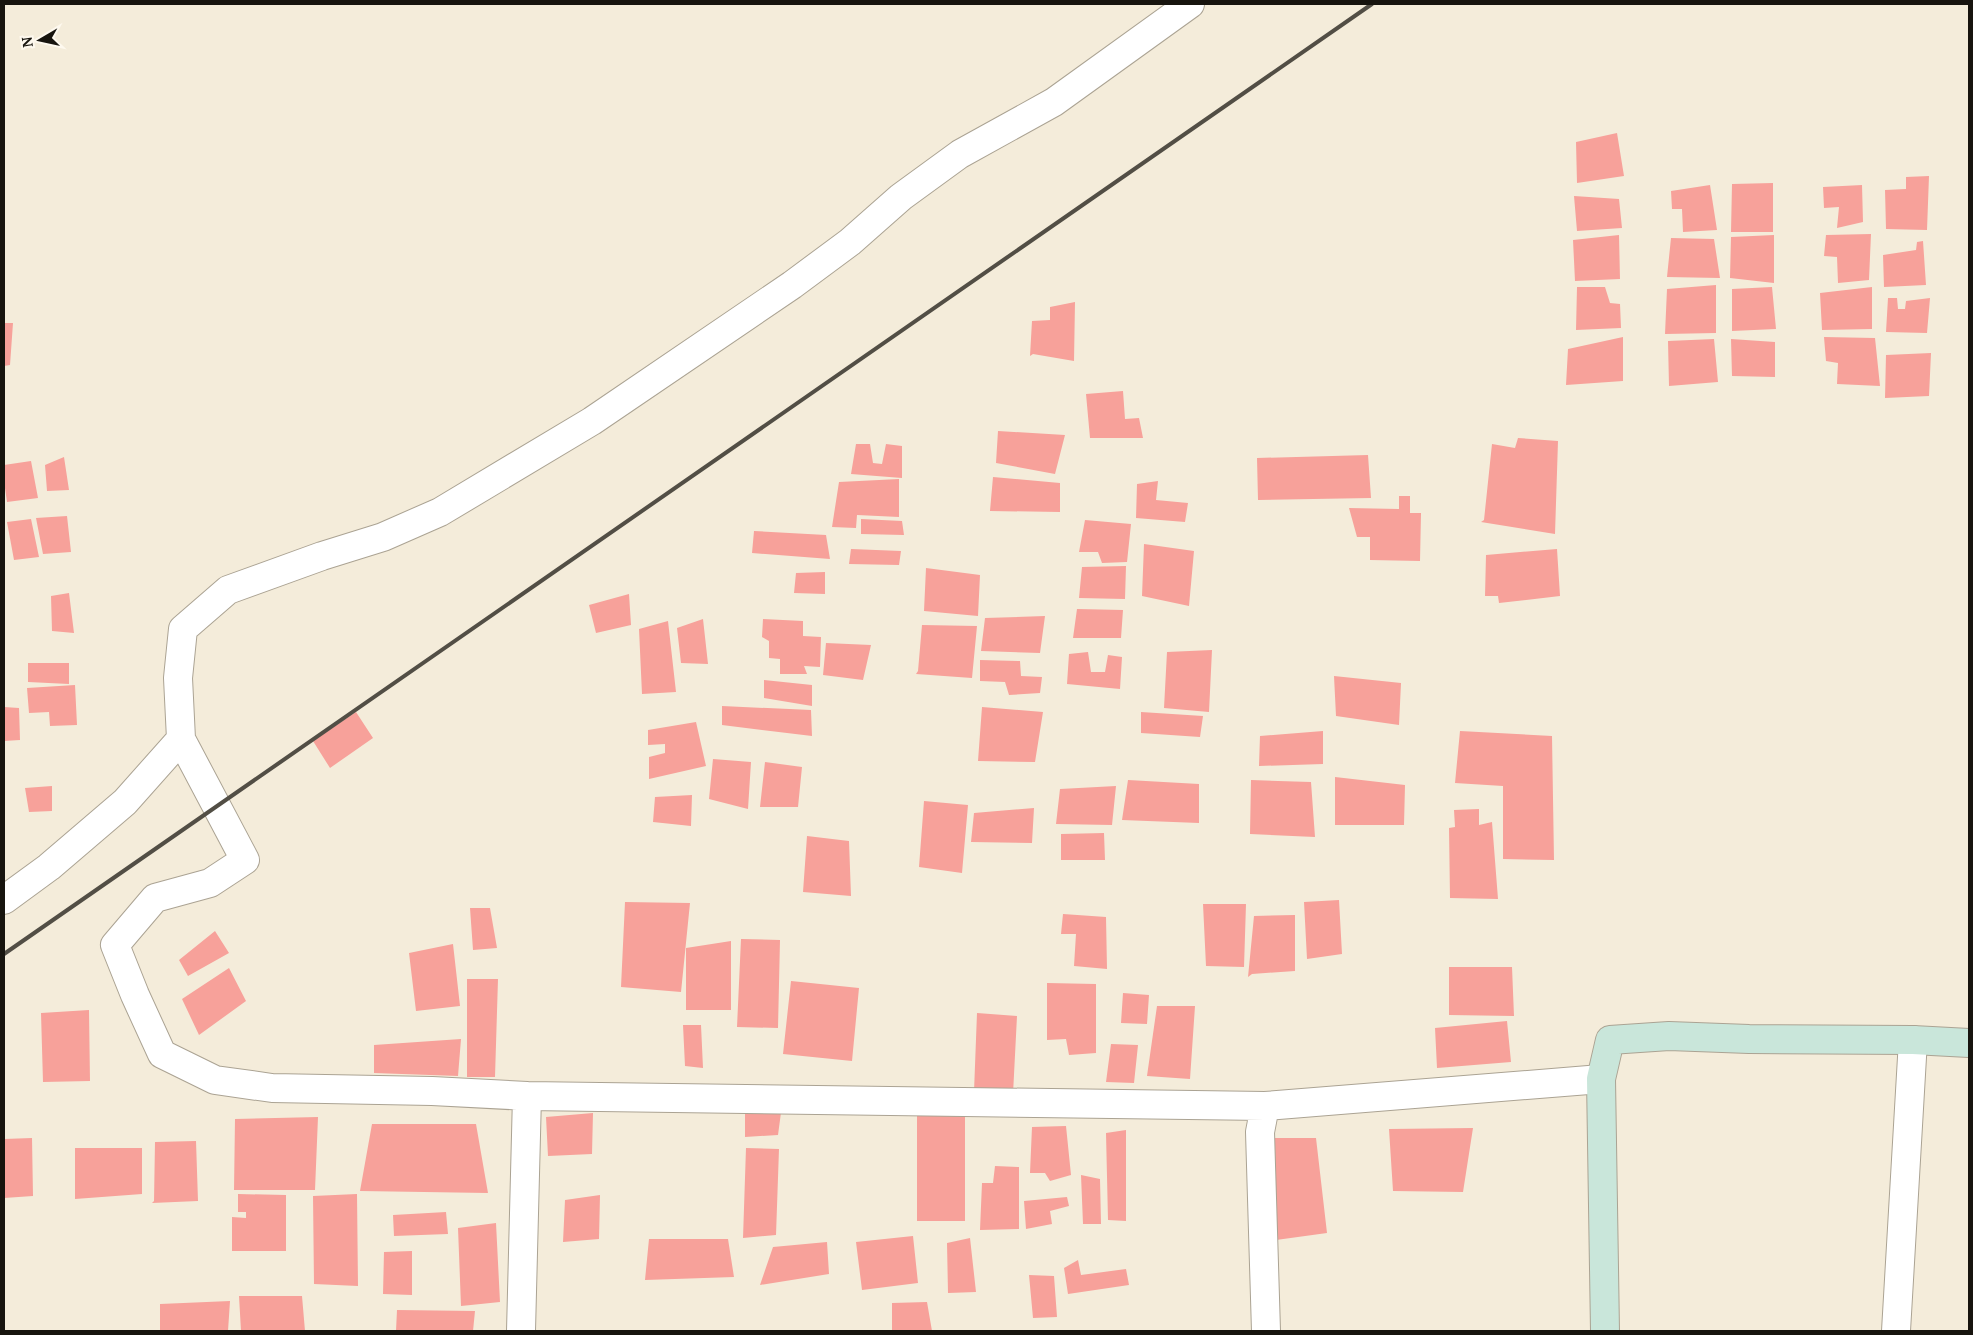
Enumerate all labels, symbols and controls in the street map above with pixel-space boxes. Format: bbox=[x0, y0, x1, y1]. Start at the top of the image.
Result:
north arrow bbox=[15, 15, 65, 65]
text: N bbox=[16, 35, 37, 49]

